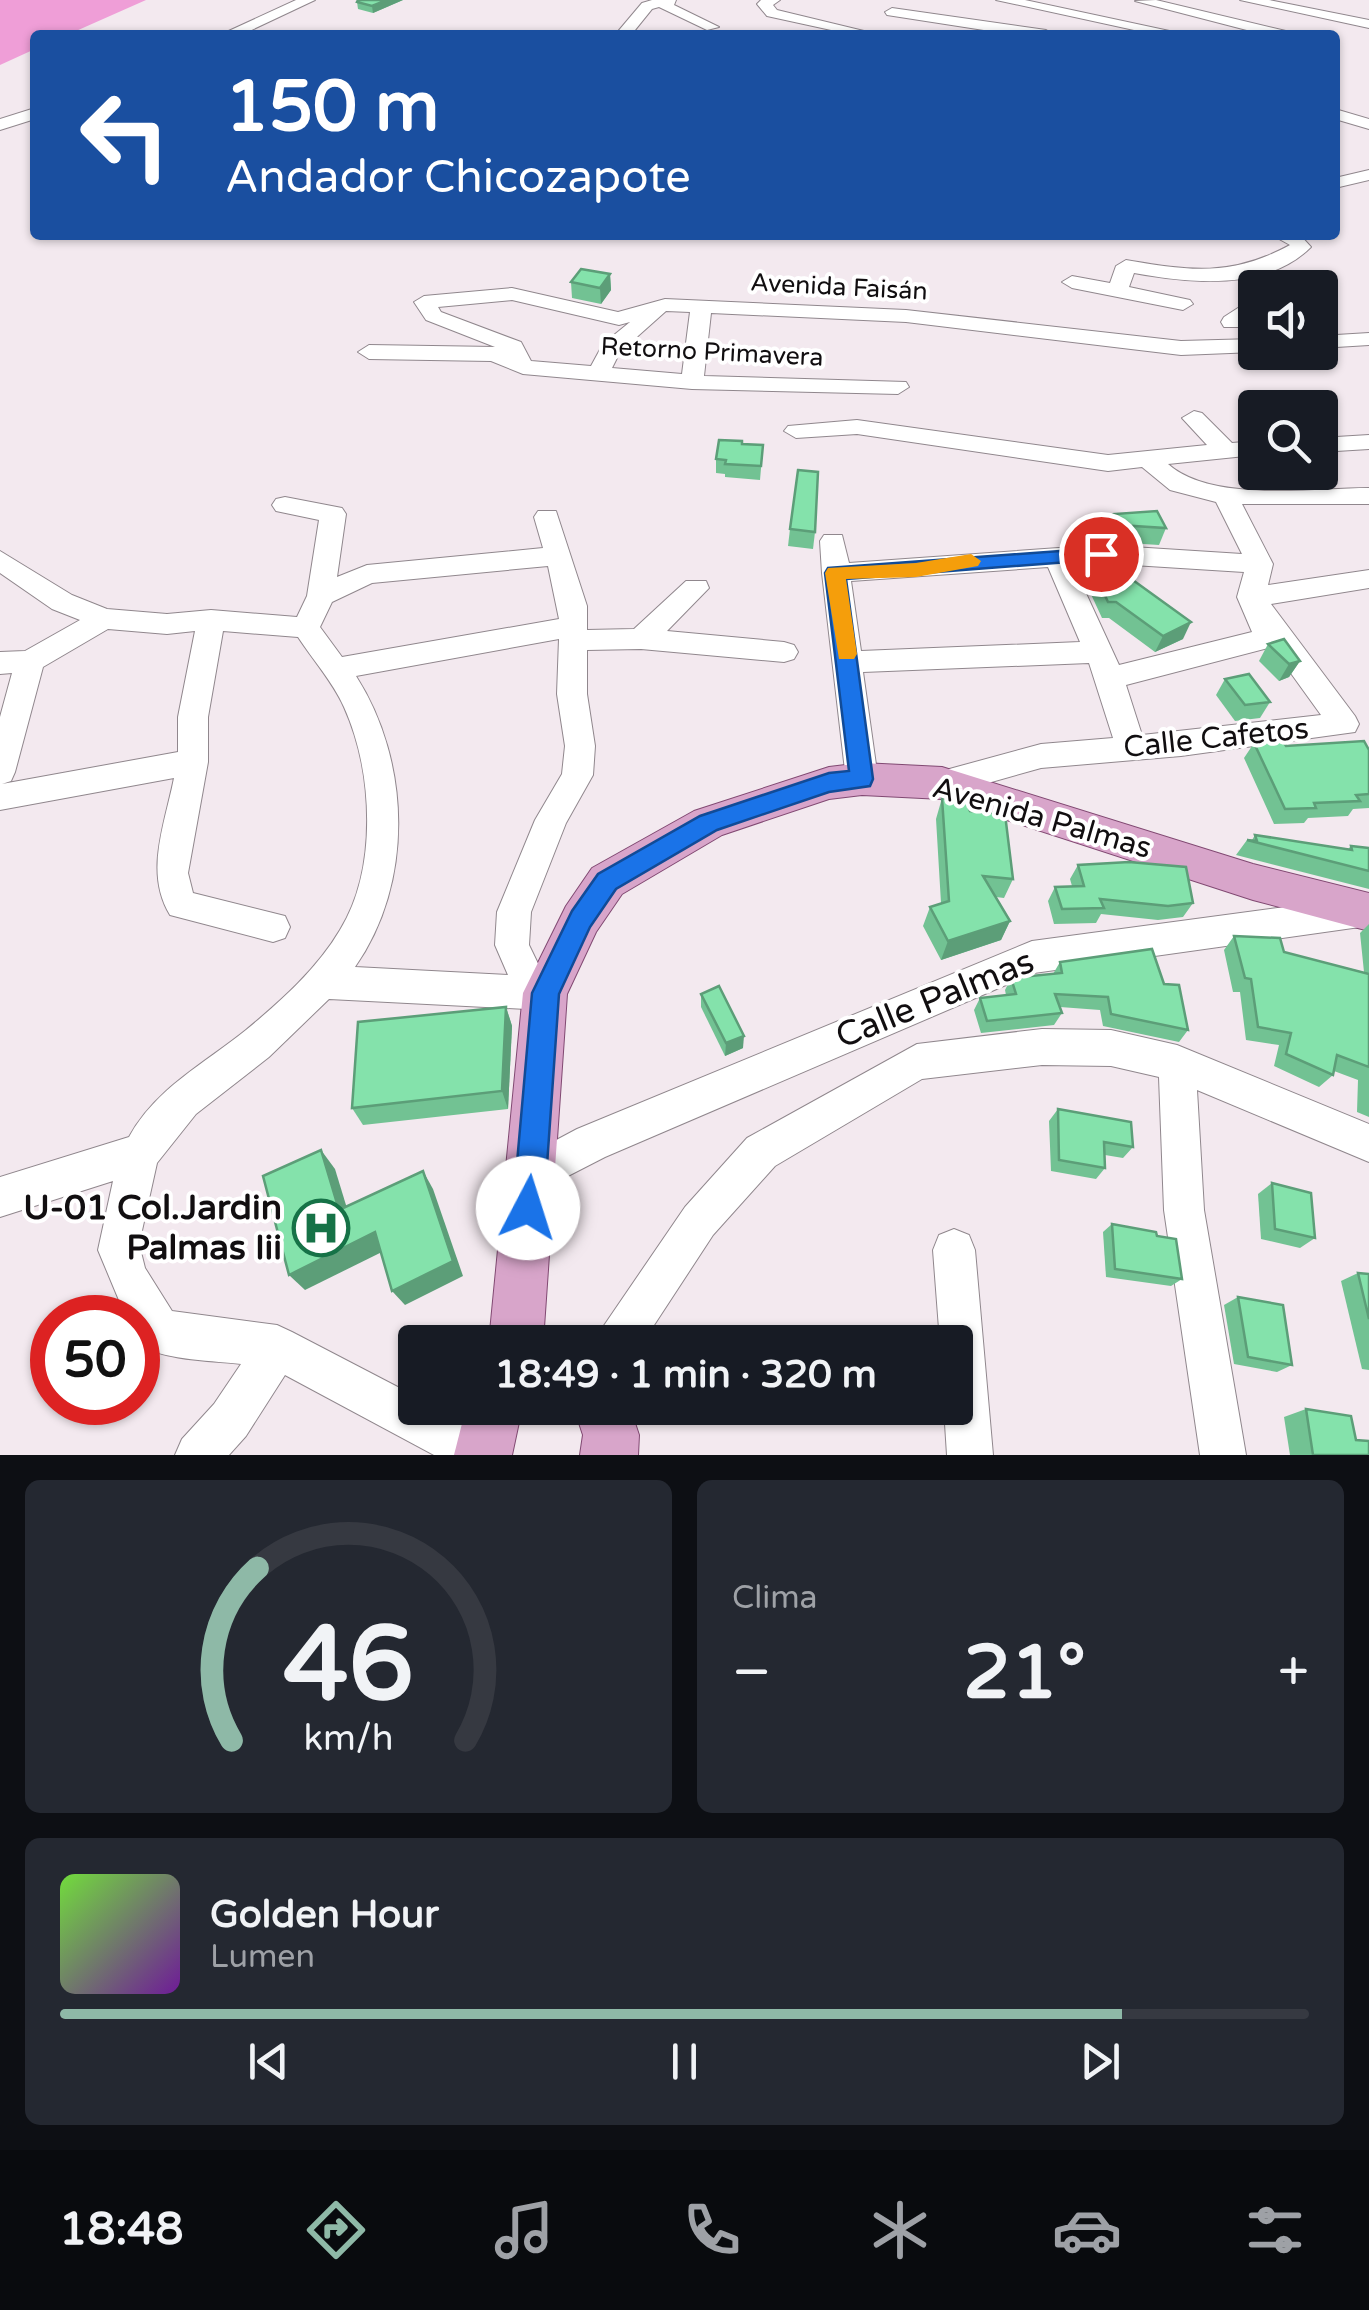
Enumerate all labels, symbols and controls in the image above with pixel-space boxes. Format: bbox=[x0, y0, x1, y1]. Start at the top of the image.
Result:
text: 150 m bbox=[225, 66, 439, 150]
icon: left bbox=[60, 70, 190, 200]
text: Andador Chicozapote bbox=[225, 151, 691, 205]
street label: Avenida Faisán bbox=[750, 267, 928, 307]
map controls bbox=[1238, 270, 1338, 490]
button: sound bbox=[1238, 270, 1338, 370]
street label: Retorno Primavera bbox=[600, 331, 824, 373]
button: search bbox=[1238, 390, 1338, 490]
pin bbox=[1059, 512, 1144, 597]
icon: arrive bbox=[1074, 527, 1129, 582]
street label: Calle Cafetos bbox=[1121, 710, 1311, 766]
street label: Avenida Palmas bbox=[928, 769, 1156, 867]
street label: Calle Palmas bbox=[830, 940, 1040, 1058]
position arrow bbox=[476, 1156, 580, 1260]
place label: U-01 Col.Jardin Palmas Iii bbox=[23, 1187, 282, 1269]
hospital icon: U-01 Col.Jardin Palmas Iii bbox=[291, 1198, 351, 1258]
speed limit sign: 50 bbox=[30, 1295, 160, 1425]
text: 18:49 · 1 min · 320 m bbox=[494, 1352, 877, 1398]
text: Clima bbox=[732, 1579, 818, 1617]
text: 46 bbox=[283, 1603, 414, 1728]
text: 21° bbox=[963, 1628, 1086, 1718]
text: − bbox=[732, 1640, 771, 1706]
text: + bbox=[1278, 1640, 1309, 1706]
text: km/h bbox=[304, 1717, 393, 1760]
text: Golden Hour bbox=[210, 1892, 439, 1938]
text: Lumen bbox=[210, 1938, 315, 1976]
icon: previous bbox=[241, 2034, 296, 2089]
icon: pause bbox=[657, 2034, 712, 2089]
icon: next bbox=[1073, 2034, 1128, 2089]
icon: directions bbox=[301, 2195, 371, 2265]
icon: music bbox=[489, 2195, 559, 2265]
icon: phone bbox=[677, 2195, 747, 2265]
icon: climate bbox=[865, 2195, 935, 2265]
icon: car bbox=[1052, 2195, 1122, 2265]
icon: filters bbox=[1240, 2195, 1310, 2265]
text: 18:48 bbox=[59, 2203, 184, 2257]

